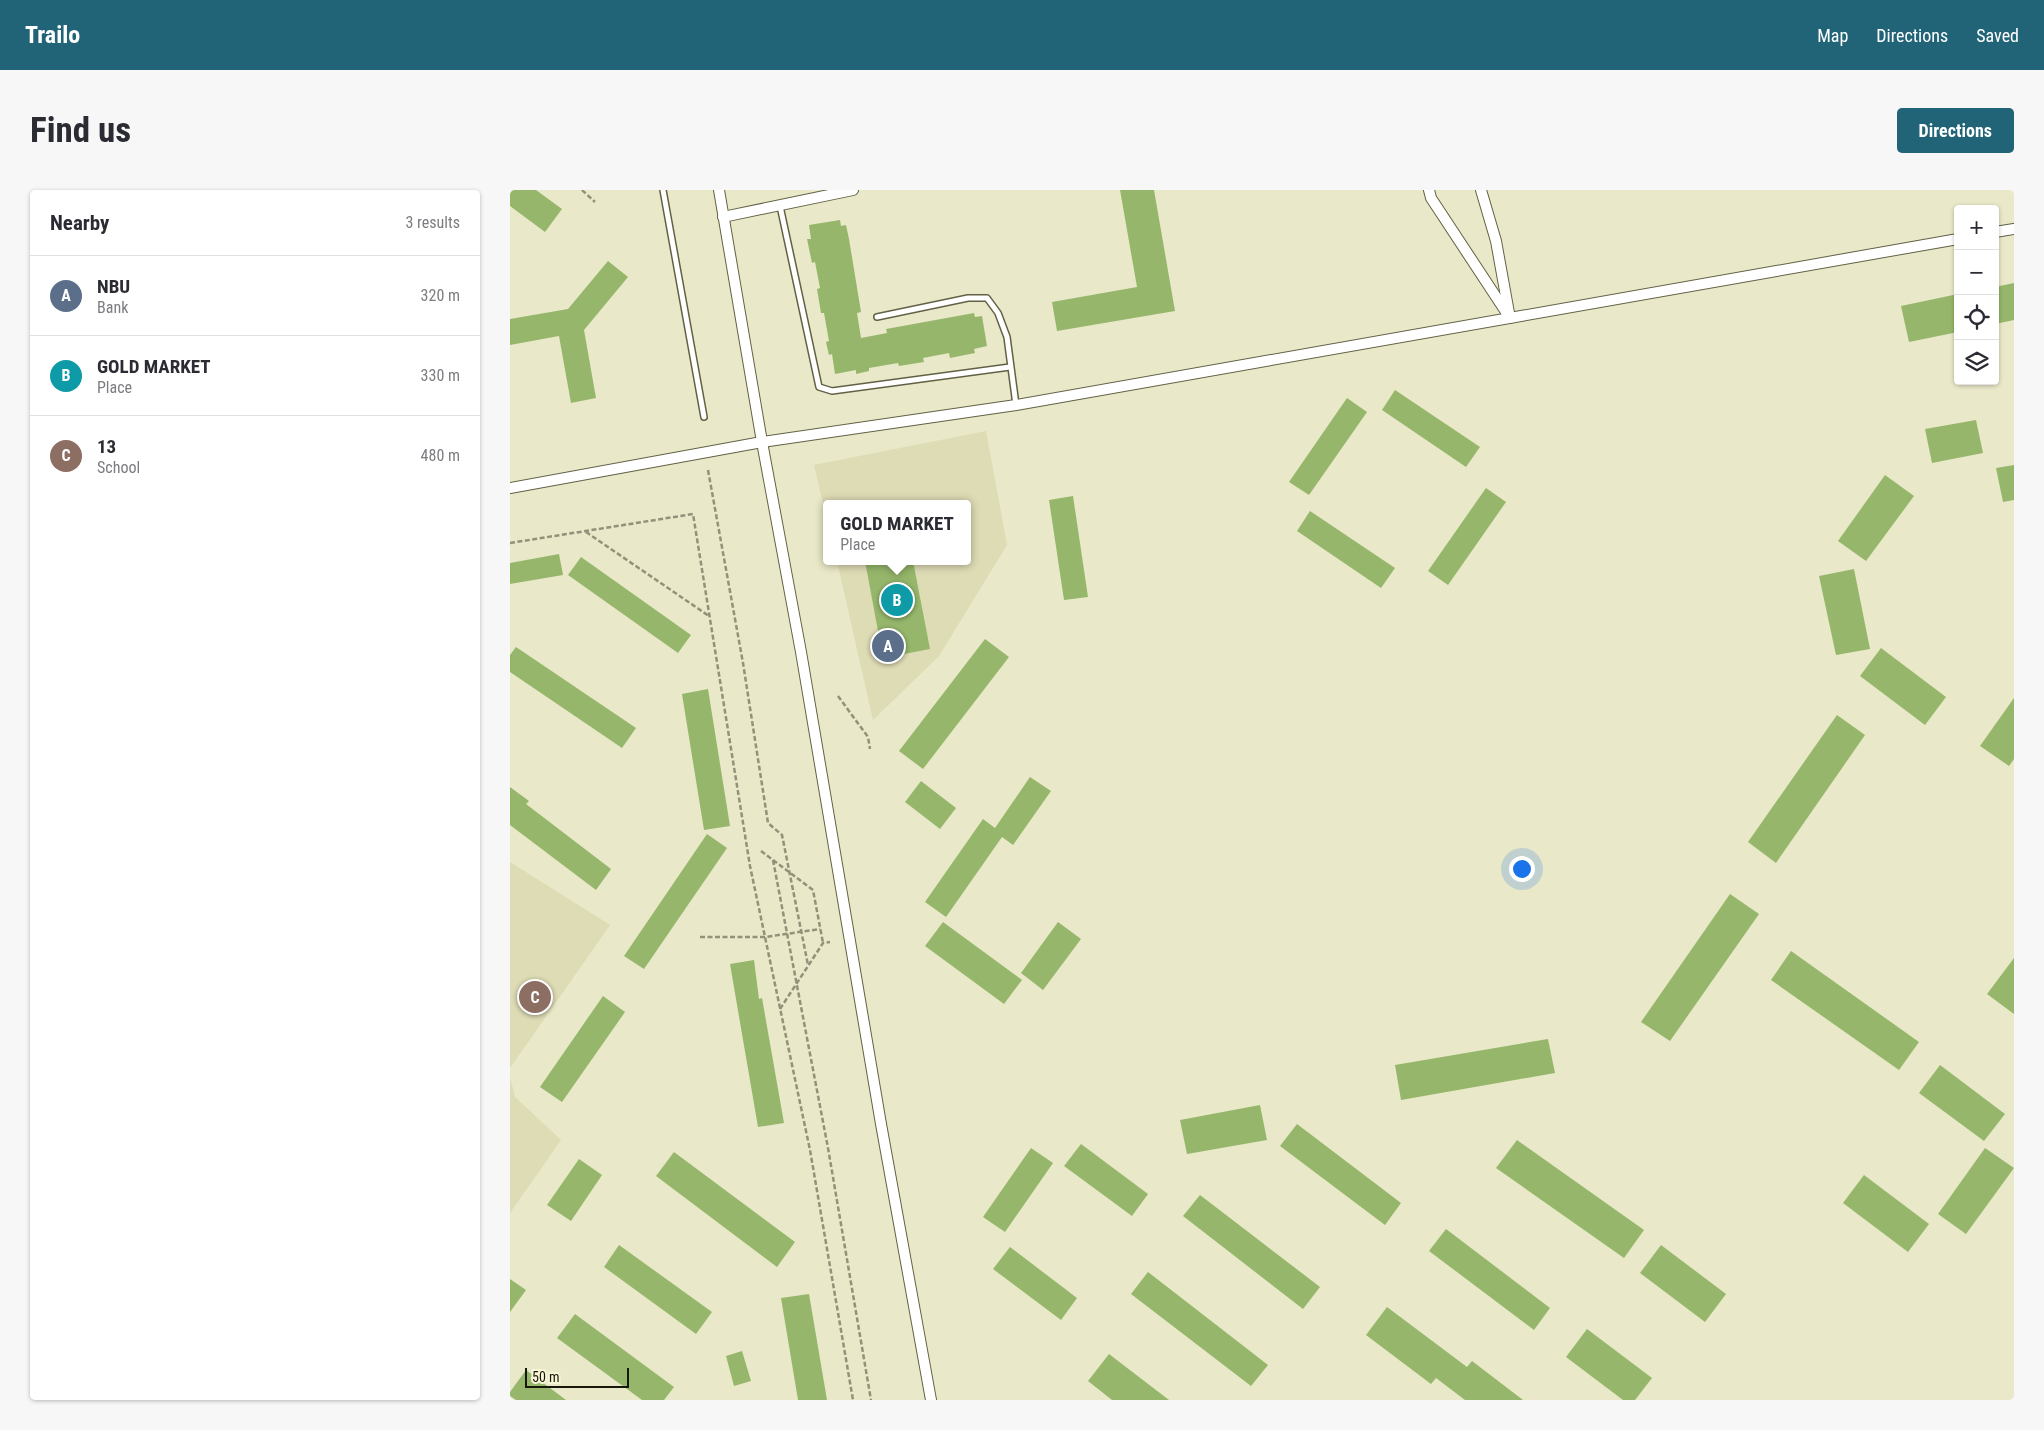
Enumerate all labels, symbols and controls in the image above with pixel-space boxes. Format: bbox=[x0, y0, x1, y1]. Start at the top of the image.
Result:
text: Trailo bbox=[25, 21, 80, 49]
text: Map bbox=[1817, 25, 1848, 46]
text: Directions bbox=[1876, 25, 1948, 46]
text: Saved bbox=[1976, 25, 2019, 46]
button: Directions bbox=[1897, 108, 2014, 153]
text: Find us bbox=[30, 110, 131, 151]
map controls bbox=[1954, 205, 1999, 385]
button: + bbox=[1954, 205, 1999, 250]
text: Nearby bbox=[50, 211, 109, 235]
text: 3 results bbox=[405, 213, 460, 232]
button: − bbox=[1954, 250, 1999, 295]
text: NBU bbox=[97, 275, 130, 298]
text: A bbox=[61, 286, 71, 305]
text: 320 m bbox=[421, 286, 460, 305]
button: locate bbox=[1954, 295, 1999, 340]
text: Bank bbox=[97, 298, 128, 317]
button: layers bbox=[1954, 340, 1999, 385]
text: GOLD MARKET bbox=[97, 355, 211, 378]
text: B bbox=[62, 366, 70, 385]
text: 330 m bbox=[421, 366, 460, 385]
text: Place bbox=[97, 378, 132, 397]
text: 13 bbox=[97, 435, 116, 458]
text: C bbox=[61, 446, 71, 465]
text: 480 m bbox=[421, 446, 460, 465]
text: School bbox=[97, 458, 140, 477]
popup bbox=[823, 500, 971, 565]
text: GOLD MARKET bbox=[840, 512, 954, 535]
text: Place bbox=[840, 535, 875, 554]
pin: B bbox=[881, 581, 913, 619]
pin: A bbox=[872, 627, 904, 665]
your location bbox=[1509, 856, 1535, 882]
pin: C bbox=[519, 978, 551, 1016]
scale bar bbox=[525, 1365, 629, 1388]
text: 50 m bbox=[532, 1369, 560, 1385]

